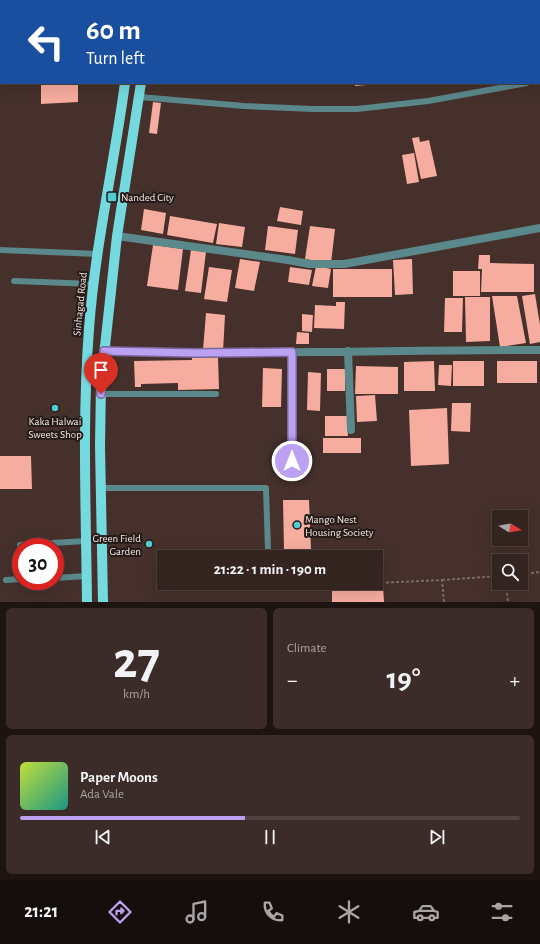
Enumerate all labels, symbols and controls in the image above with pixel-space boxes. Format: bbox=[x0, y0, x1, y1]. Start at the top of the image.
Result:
icon: left bbox=[20, 16, 72, 68]
text: 60 m bbox=[86, 17, 141, 45]
text: Turn left bbox=[86, 50, 145, 68]
marker: Nanded City bbox=[106, 191, 118, 203]
place label: Nanded City bbox=[121, 192, 174, 203]
street label: Sinhagad Road bbox=[71, 271, 89, 336]
pin bbox=[84, 353, 118, 394]
icon: arrive bbox=[90, 359, 112, 381]
marker: Kaka Halwai Sweets Shop bbox=[50, 403, 60, 413]
place label: Kaka Halwai Sweets Shop bbox=[28, 416, 82, 440]
position arrow bbox=[271, 440, 313, 482]
north arrow bbox=[492, 510, 528, 546]
map controls bbox=[492, 510, 528, 590]
place label: Mango Nest Housing Society bbox=[305, 514, 374, 538]
marker: Mango Nest Housing Society bbox=[292, 520, 302, 530]
place label: Green Field Garden bbox=[93, 533, 141, 557]
speed limit sign: 30 bbox=[12, 538, 64, 590]
marker: Green Field Garden bbox=[144, 539, 154, 549]
button: search bbox=[492, 554, 528, 590]
text: 21:22 · 1 min · 190 m bbox=[214, 562, 326, 577]
text: 27 bbox=[113, 635, 160, 687]
text: Climate bbox=[287, 642, 326, 655]
text: 19° bbox=[386, 664, 421, 694]
text: − bbox=[287, 669, 298, 691]
text: + bbox=[509, 669, 520, 691]
text: km/h bbox=[123, 688, 150, 701]
text: Paper Moons bbox=[80, 770, 158, 785]
text: Ada Vale bbox=[80, 788, 124, 801]
icon: previous bbox=[92, 826, 114, 848]
icon: pause bbox=[259, 826, 281, 848]
icon: next bbox=[426, 826, 448, 848]
icon: directions bbox=[106, 898, 134, 926]
icon: music bbox=[183, 898, 211, 926]
icon: phone bbox=[259, 898, 287, 926]
icon: climate bbox=[335, 898, 363, 926]
icon: car bbox=[412, 898, 440, 926]
icon: filters bbox=[488, 898, 516, 926]
text: 21:21 bbox=[24, 903, 58, 921]

